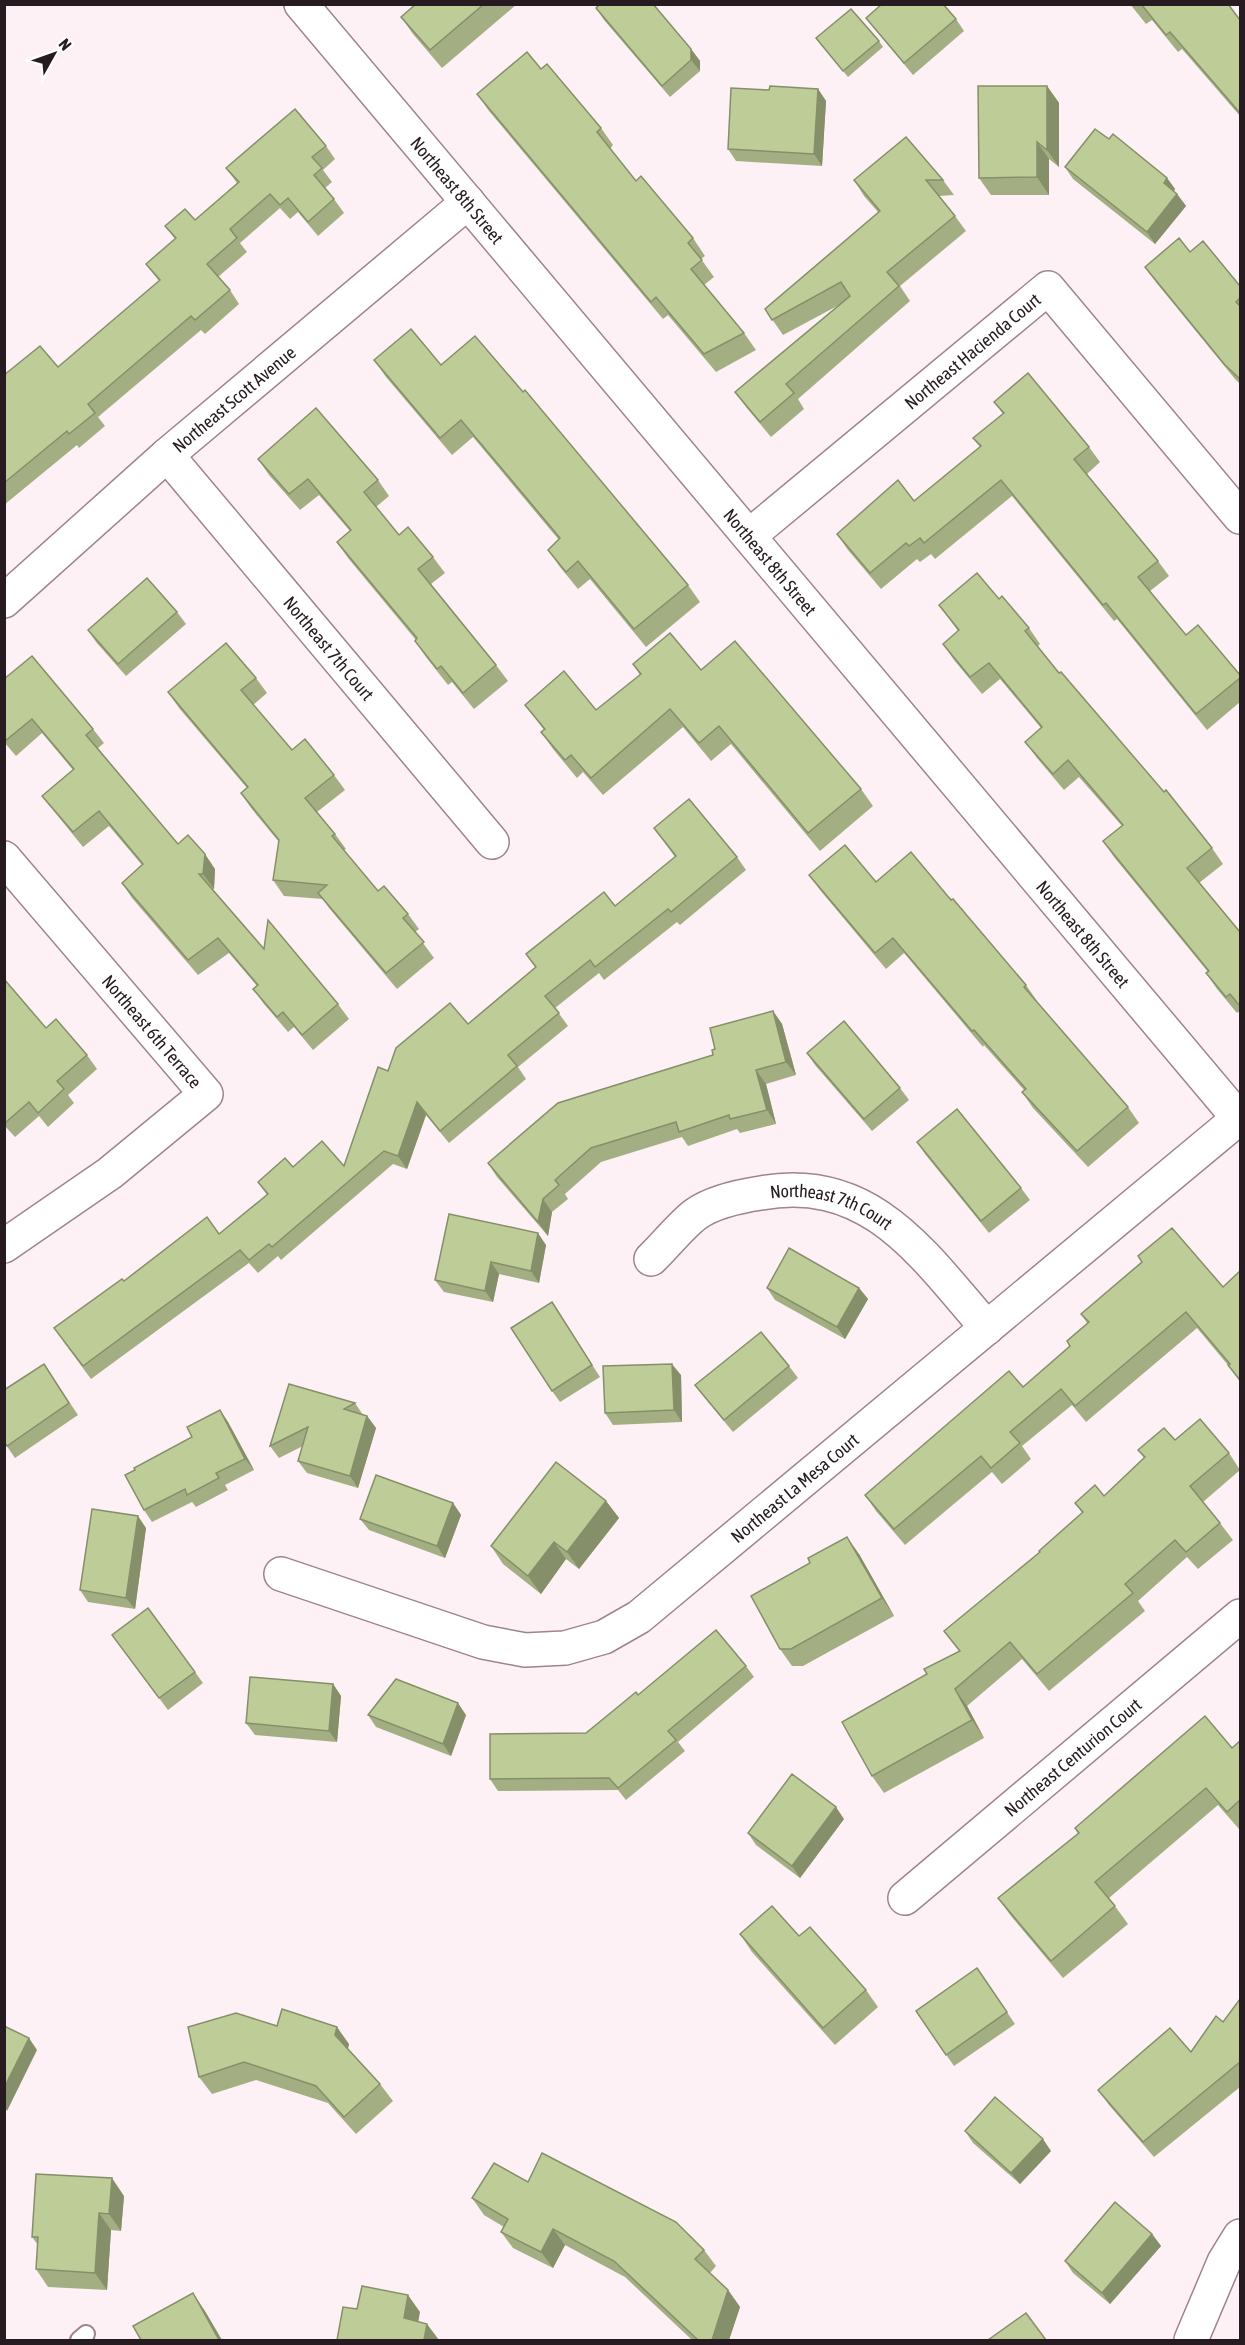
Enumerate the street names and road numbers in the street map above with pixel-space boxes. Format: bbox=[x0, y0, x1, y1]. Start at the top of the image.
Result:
street label: Northeast 8th Street bbox=[407, 132, 508, 248]
street label: Northeast Hacienda Court bbox=[900, 288, 1044, 413]
street label: Northeast Scott Avenue bbox=[168, 341, 299, 457]
street label: Northeast 8th Street bbox=[719, 504, 821, 620]
street label: Northeast 7th Court bbox=[279, 592, 379, 704]
street label: Northeast 8th Street bbox=[1032, 876, 1134, 991]
street label: Northeast 6th Terrace bbox=[98, 970, 206, 1092]
street label: Northeast 7th Court bbox=[769, 1179, 897, 1234]
street label: Northeast La Mesa Court bbox=[726, 1429, 863, 1547]
street label: Northeast Centurion Court bbox=[1000, 1693, 1145, 1821]

